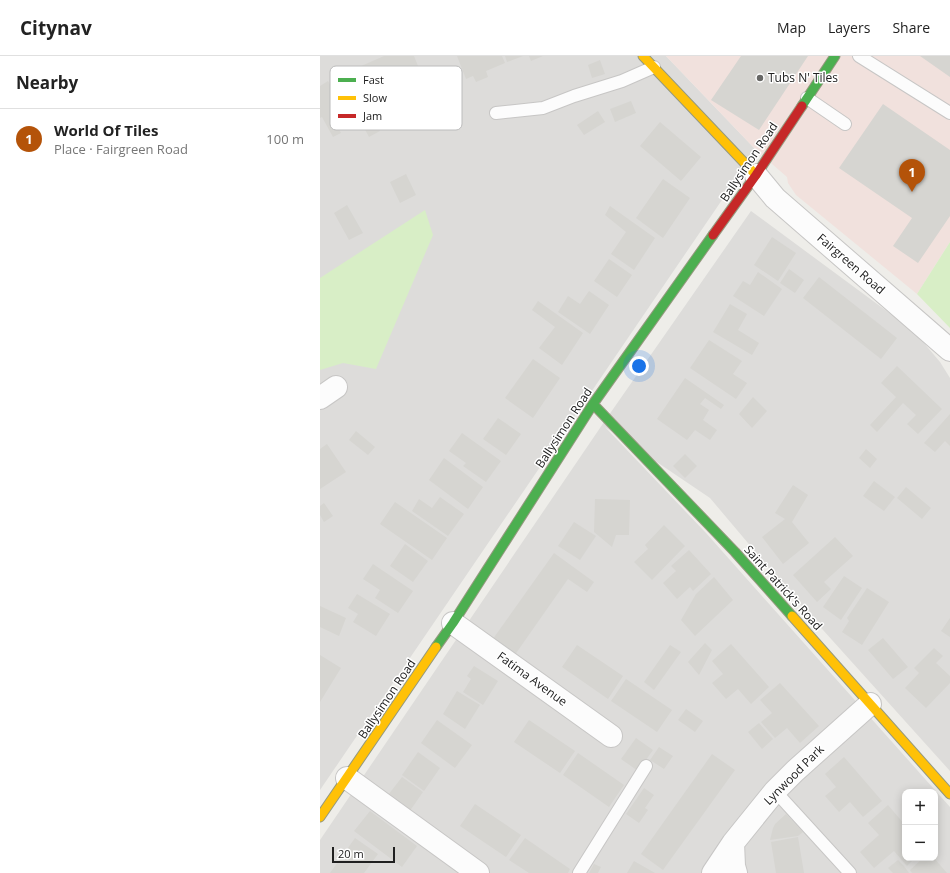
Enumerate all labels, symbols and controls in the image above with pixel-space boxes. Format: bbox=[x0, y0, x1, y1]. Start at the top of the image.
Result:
text: Citynav bbox=[20, 15, 92, 41]
text: Map bbox=[777, 18, 806, 37]
text: Layers bbox=[828, 18, 870, 37]
text: Share bbox=[892, 18, 930, 37]
legend bbox=[330, 66, 462, 130]
place label: Tubs N' Tiles bbox=[768, 69, 838, 86]
text: Nearby bbox=[16, 71, 78, 94]
text: Fast bbox=[363, 72, 384, 87]
marker: Tubs N' Tiles bbox=[755, 73, 765, 83]
text: Slow bbox=[363, 90, 387, 105]
text: Jam bbox=[362, 108, 382, 123]
street label: Ballysimon Road bbox=[716, 119, 782, 205]
text: World Of Tiles bbox=[54, 120, 158, 140]
text: 1 bbox=[25, 130, 33, 148]
text: 100 m bbox=[266, 130, 304, 148]
text: Place · Fairgreen Road bbox=[54, 140, 188, 158]
pin: 1 bbox=[899, 159, 925, 192]
street label: Fairgreen Road bbox=[814, 229, 889, 298]
your location bbox=[629, 356, 649, 376]
street label: Ballysimon Road bbox=[531, 384, 596, 471]
street label: Saint Patrick's Road bbox=[740, 541, 826, 634]
street label: Fatima Avenue bbox=[494, 647, 571, 710]
street label: Ballysimon Road bbox=[354, 656, 420, 742]
street label: Lynwood Park bbox=[760, 740, 828, 809]
map controls bbox=[902, 789, 938, 861]
button: + bbox=[902, 789, 938, 825]
button: − bbox=[902, 825, 938, 861]
scale bar bbox=[332, 845, 395, 864]
text: 20 m bbox=[338, 846, 364, 861]

